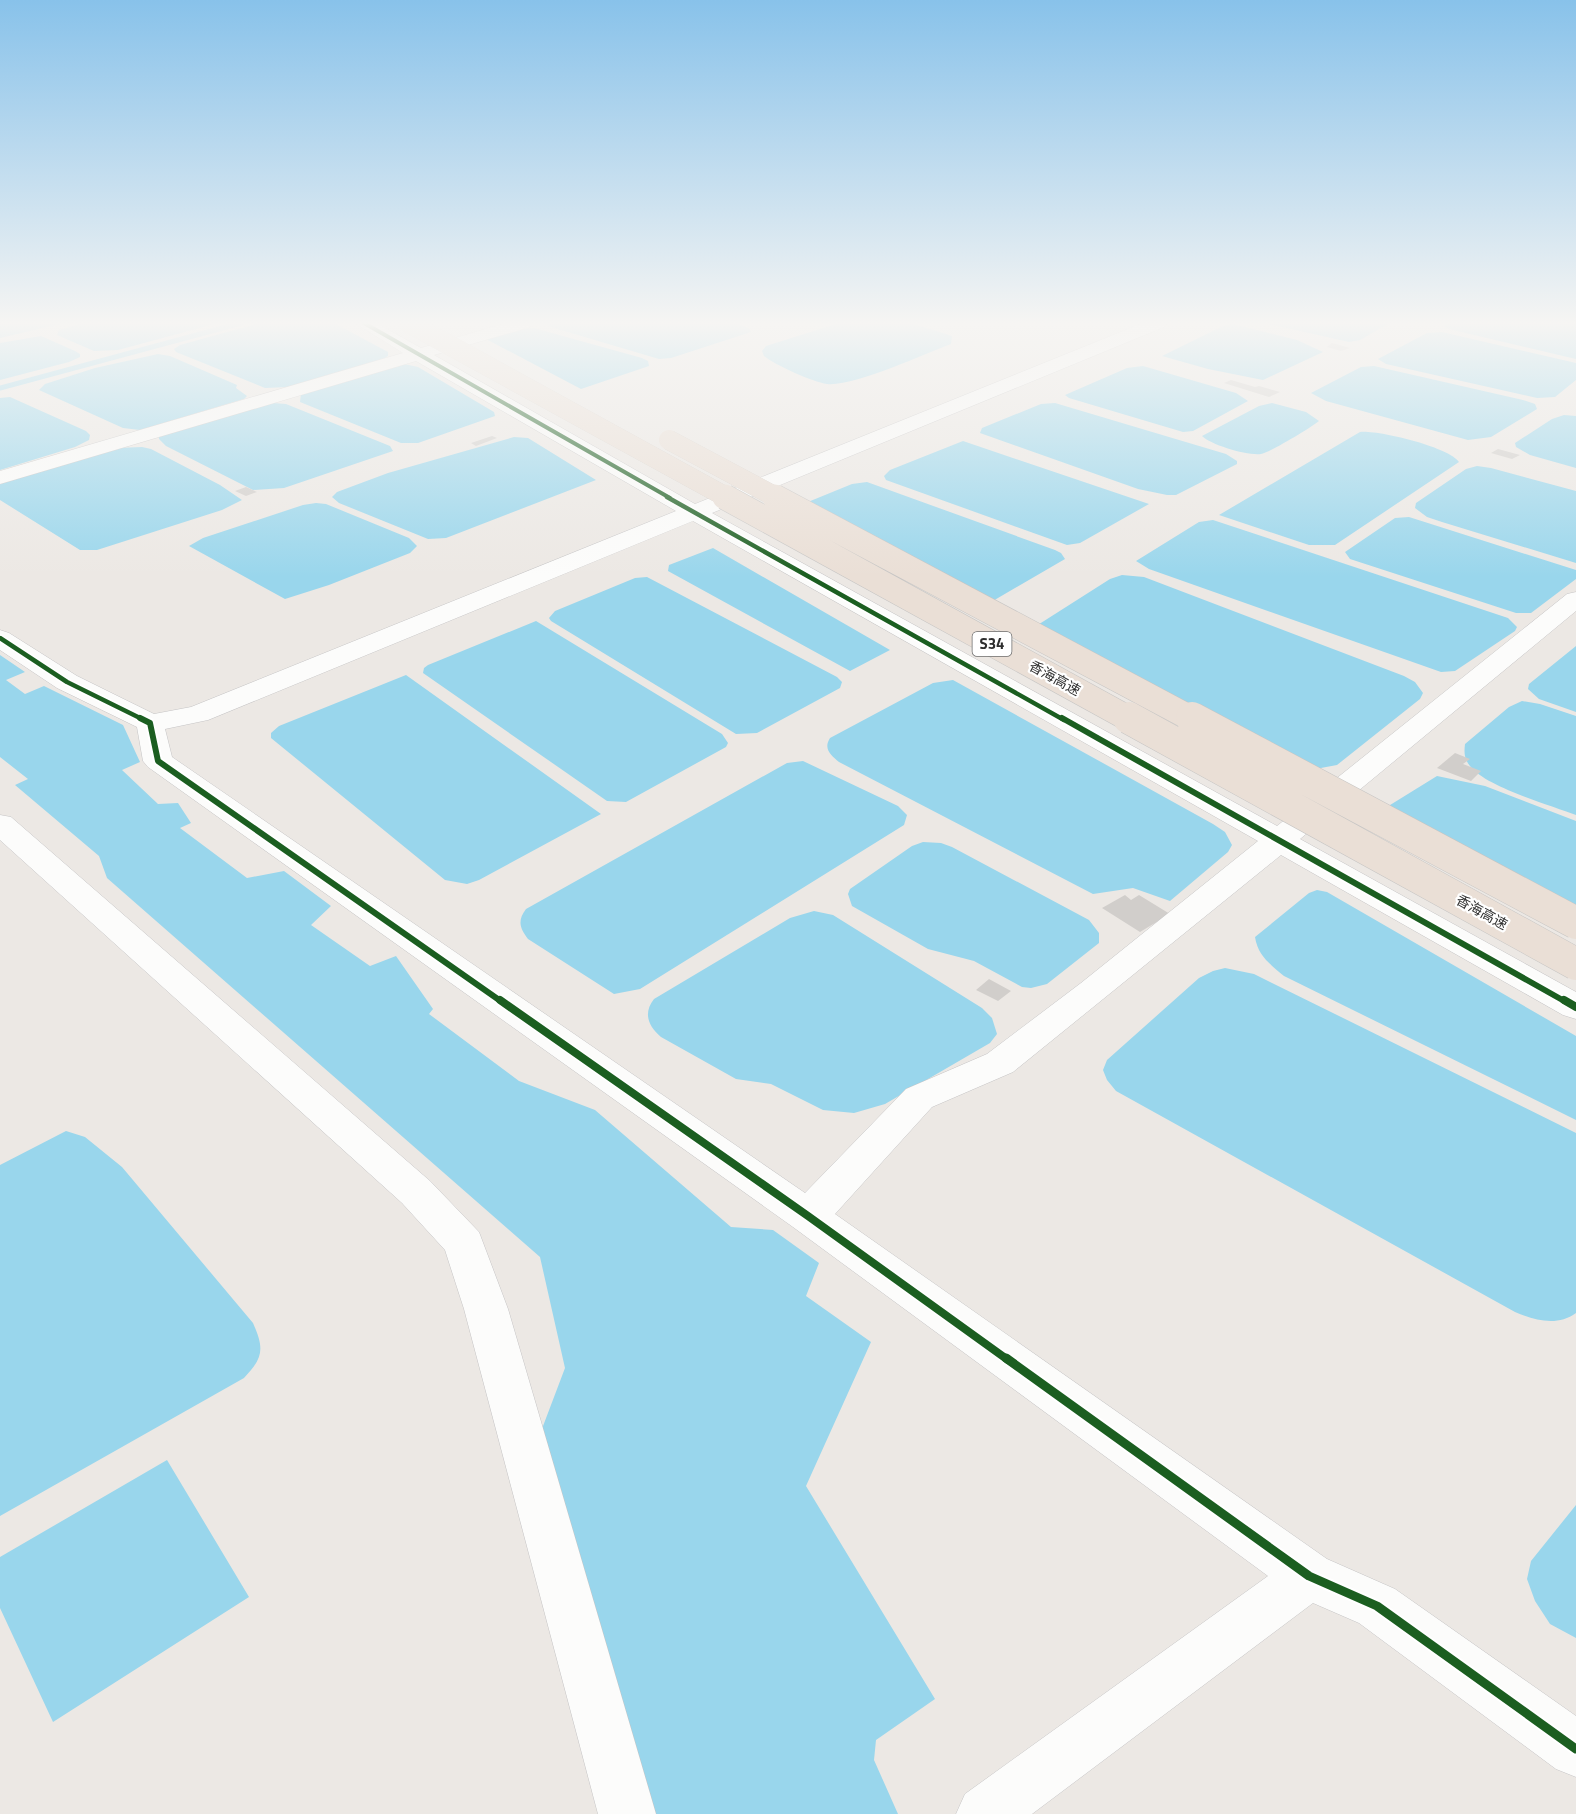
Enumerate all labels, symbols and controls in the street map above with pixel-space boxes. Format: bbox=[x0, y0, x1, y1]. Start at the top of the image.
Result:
road number: S34 bbox=[972, 632, 1012, 656]
street label: 香海高速 bbox=[1026, 655, 1085, 700]
street label: 香海高速 bbox=[1453, 889, 1512, 934]

